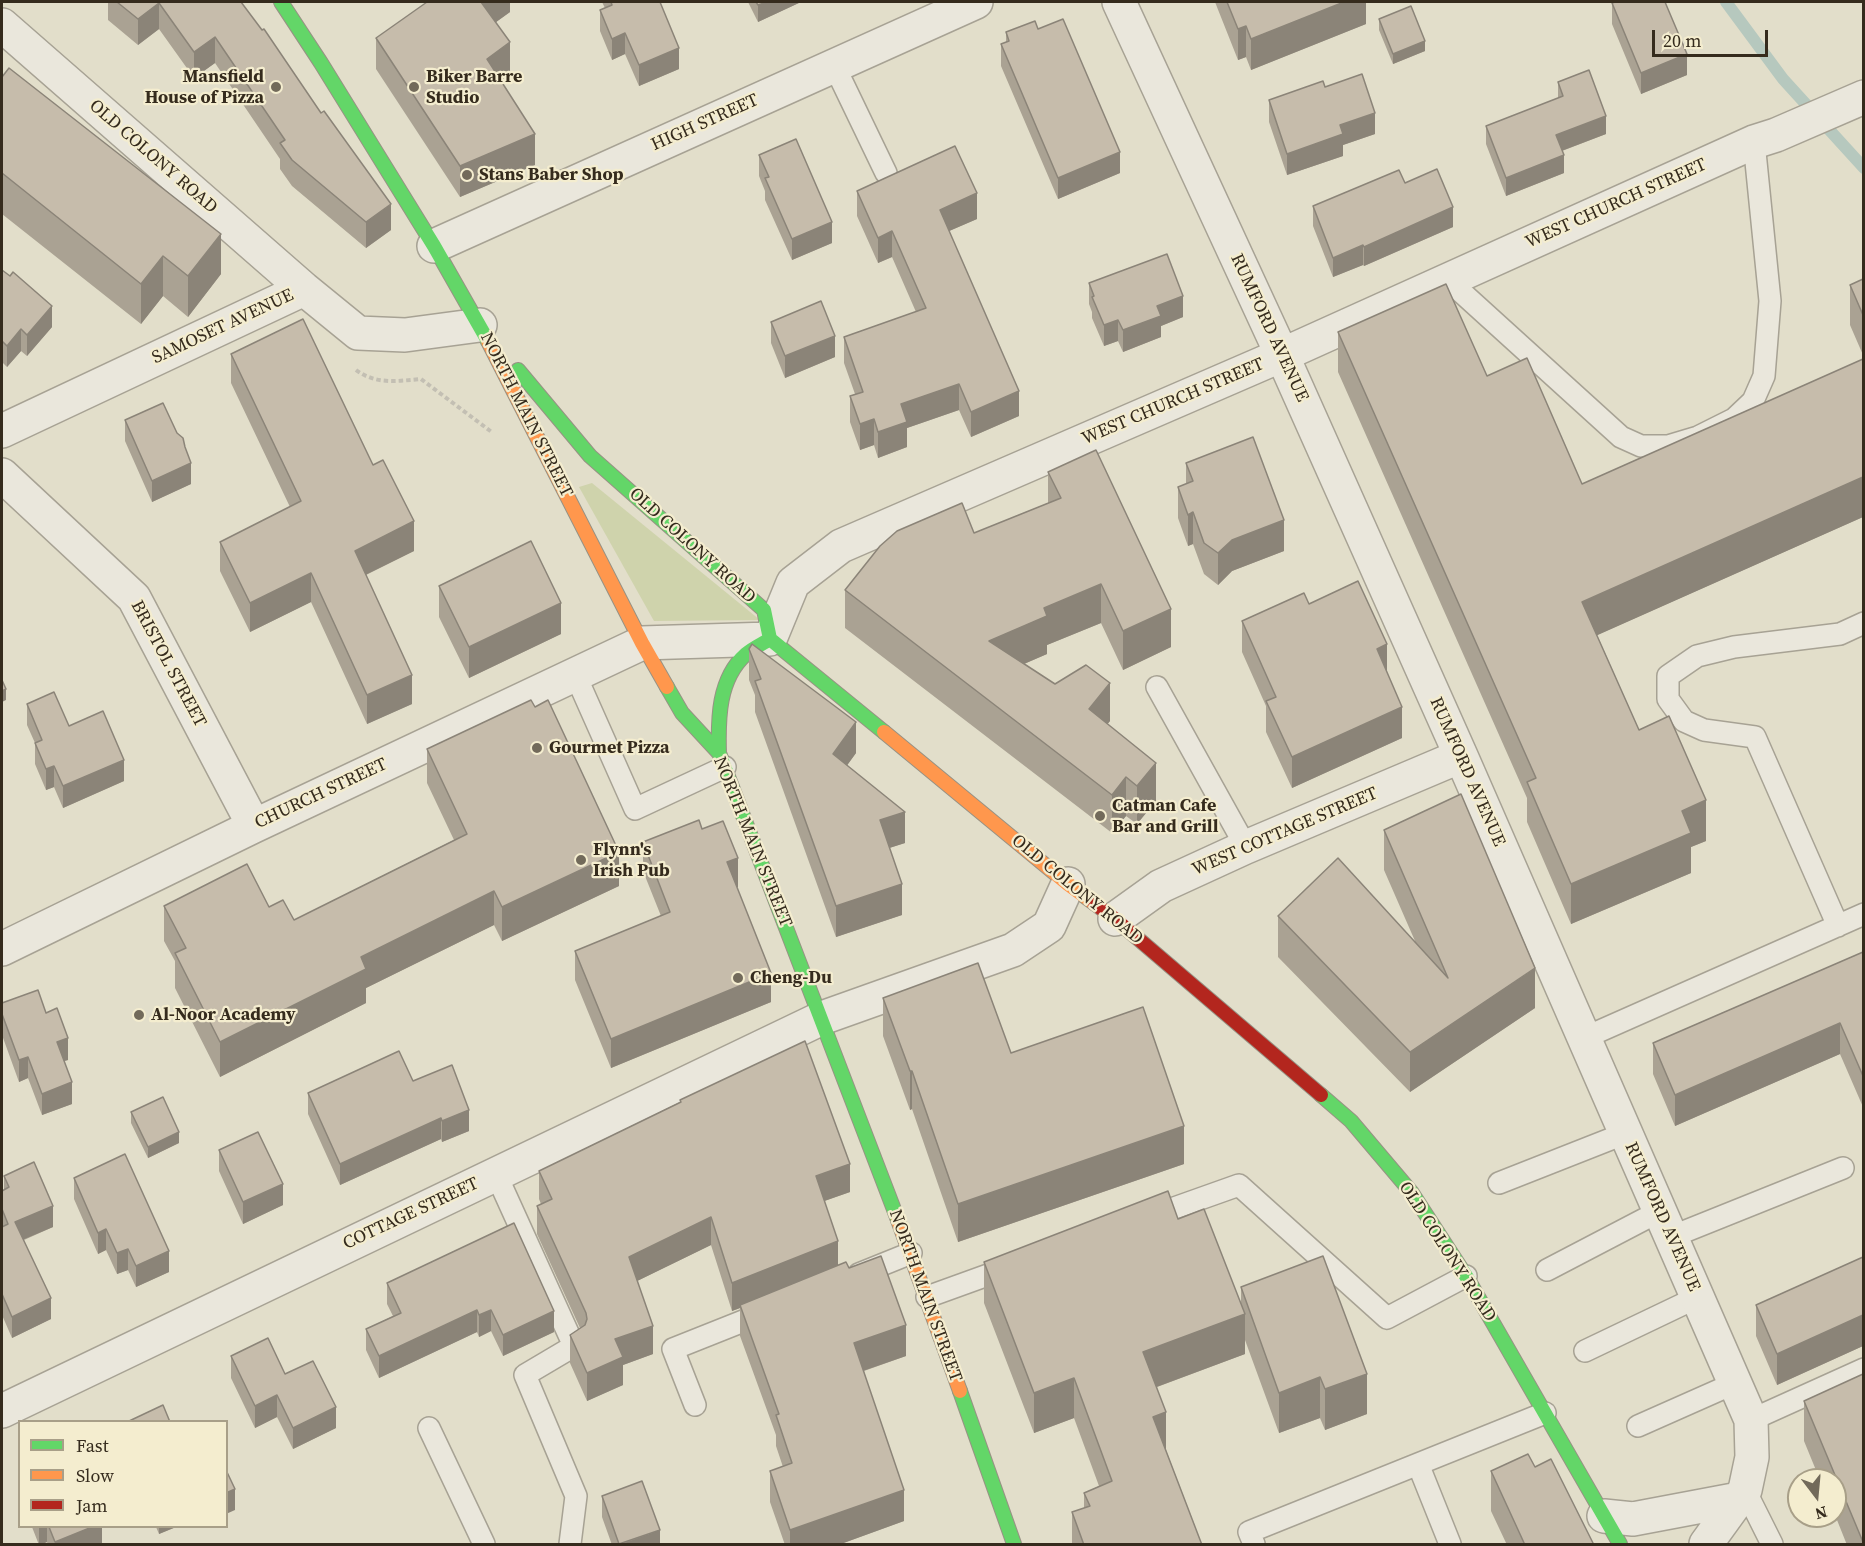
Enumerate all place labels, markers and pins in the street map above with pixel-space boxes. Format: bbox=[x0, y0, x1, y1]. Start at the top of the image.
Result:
place label: Mansfield House of Pizza bbox=[145, 66, 264, 109]
place label: Biker Barre Studio bbox=[426, 66, 522, 109]
marker: Mansfield House of Pizza bbox=[269, 80, 283, 94]
marker: Biker Barre Studio bbox=[407, 80, 421, 94]
place label: Stans Baber Shop bbox=[479, 164, 623, 186]
marker: Stans Baber Shop bbox=[460, 168, 474, 182]
place label: Gourmet Pizza bbox=[549, 737, 670, 759]
marker: Gourmet Pizza bbox=[530, 741, 544, 755]
place label: Catman Cafe Bar and Grill bbox=[1112, 795, 1218, 838]
marker: Catman Cafe Bar and Grill bbox=[1093, 809, 1107, 823]
place label: Flynn's Irish Pub bbox=[593, 839, 670, 882]
marker: Flynn's Irish Pub bbox=[574, 853, 588, 867]
place label: Cheng-Du bbox=[750, 967, 832, 989]
marker: Cheng-Du bbox=[731, 971, 745, 985]
place label: Al-Noor Academy bbox=[151, 1004, 296, 1026]
marker: Al-Noor Academy bbox=[132, 1008, 146, 1022]

